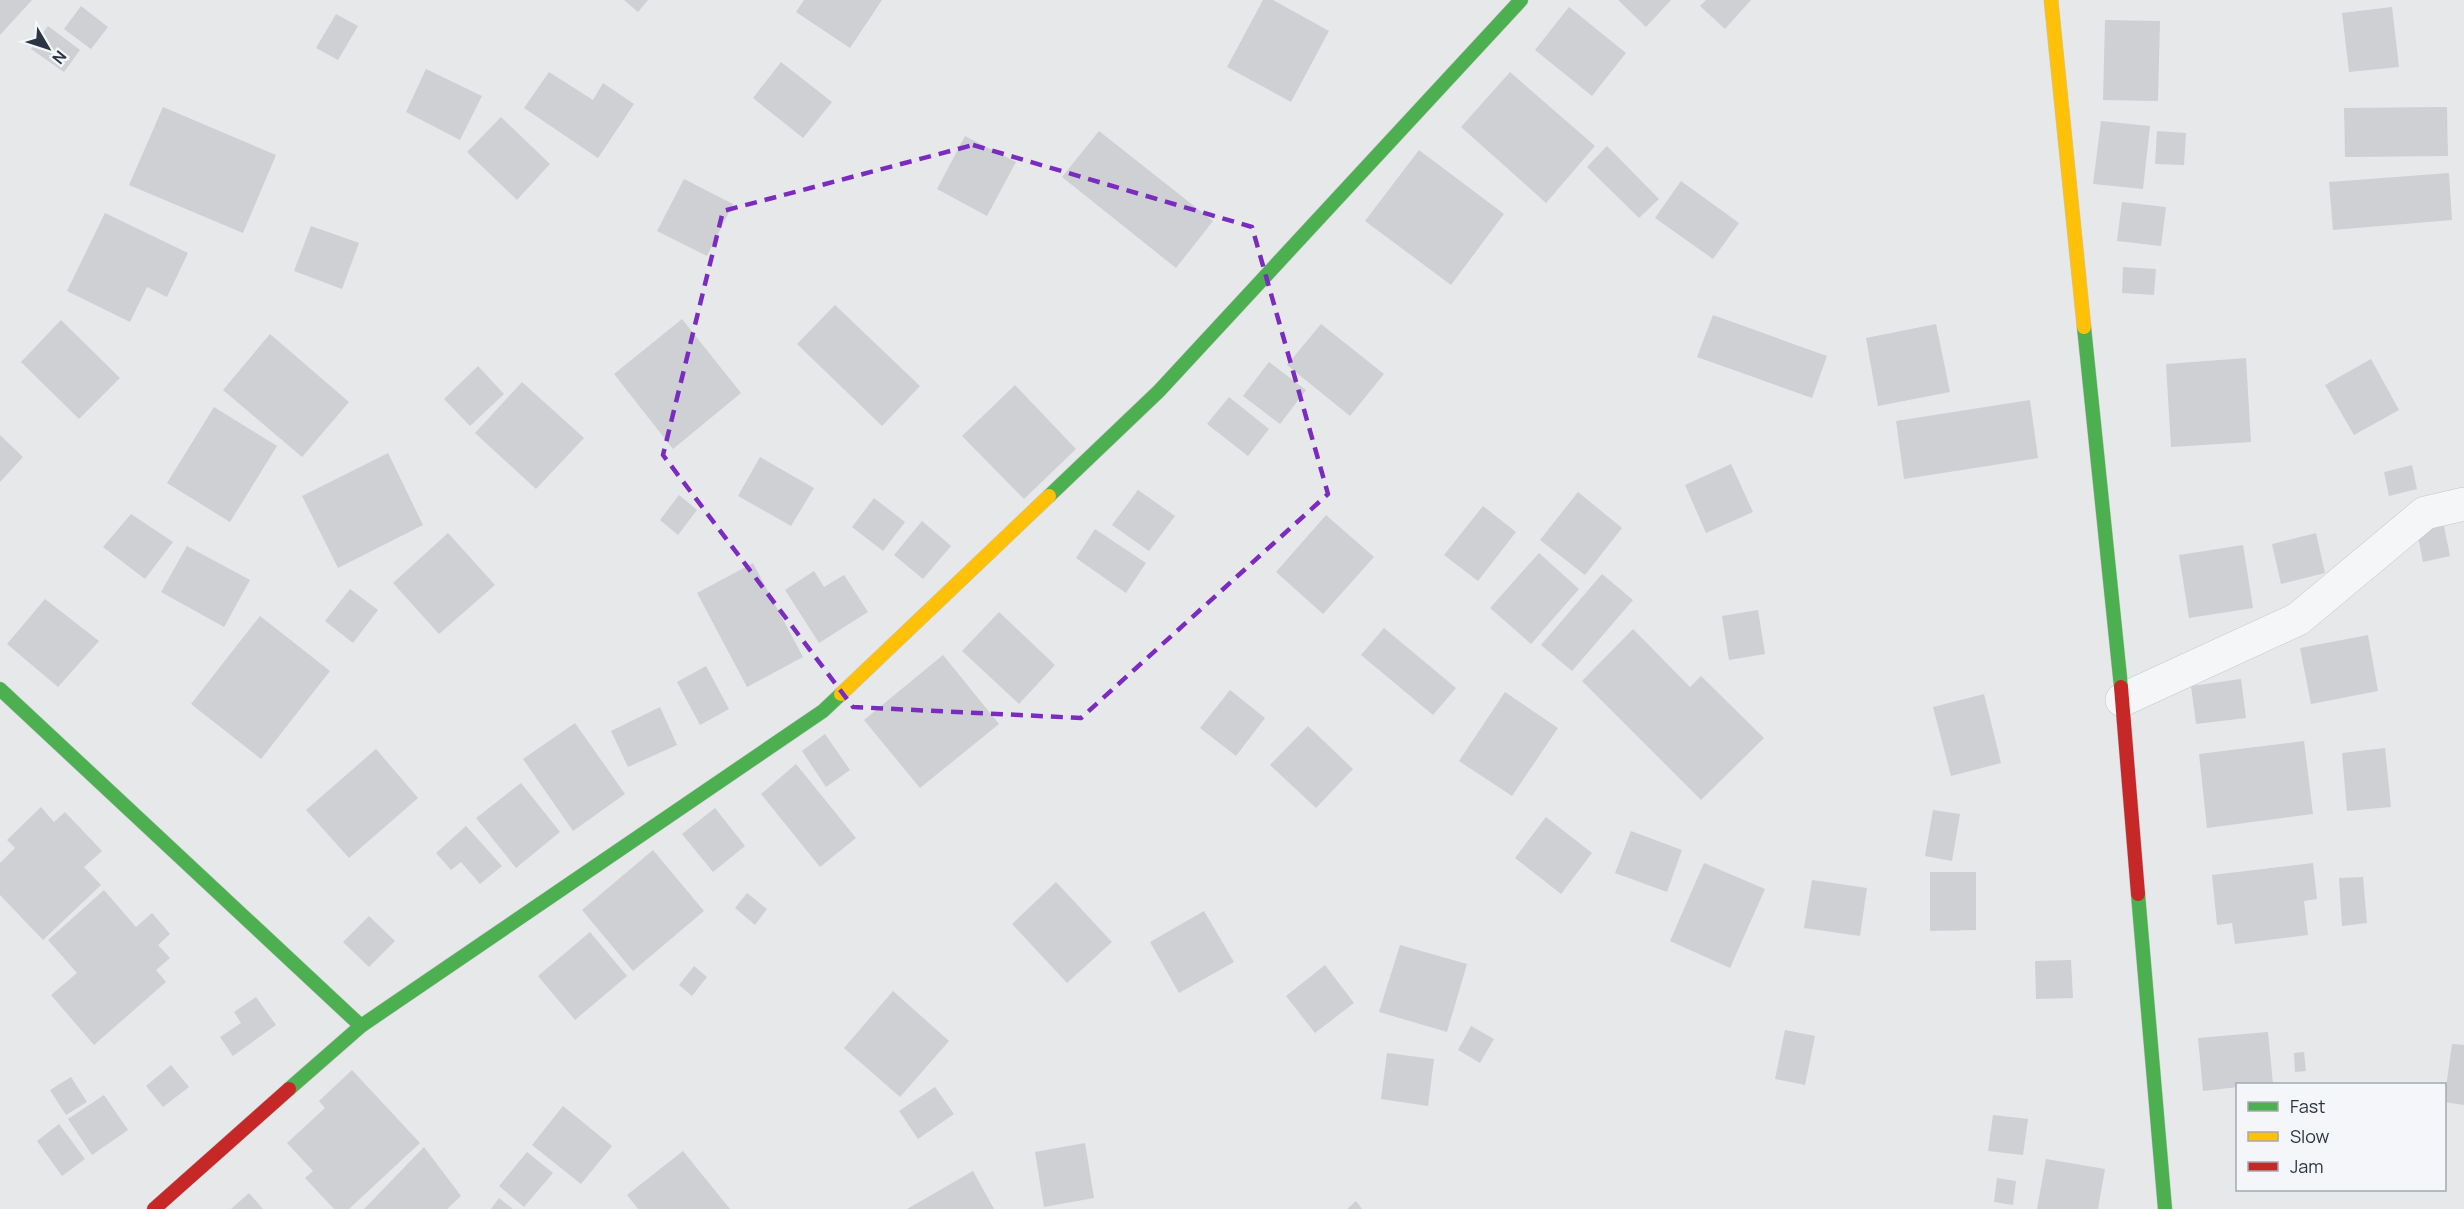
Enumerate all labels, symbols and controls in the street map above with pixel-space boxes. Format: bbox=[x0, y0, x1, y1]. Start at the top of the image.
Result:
north arrow bbox=[18, 18, 78, 78]
text: N bbox=[47, 46, 72, 69]
legend bbox=[2236, 1083, 2446, 1191]
text: Fast bbox=[2290, 1094, 2325, 1118]
text: Slow bbox=[2290, 1124, 2330, 1148]
text: Jam bbox=[2290, 1154, 2324, 1178]

